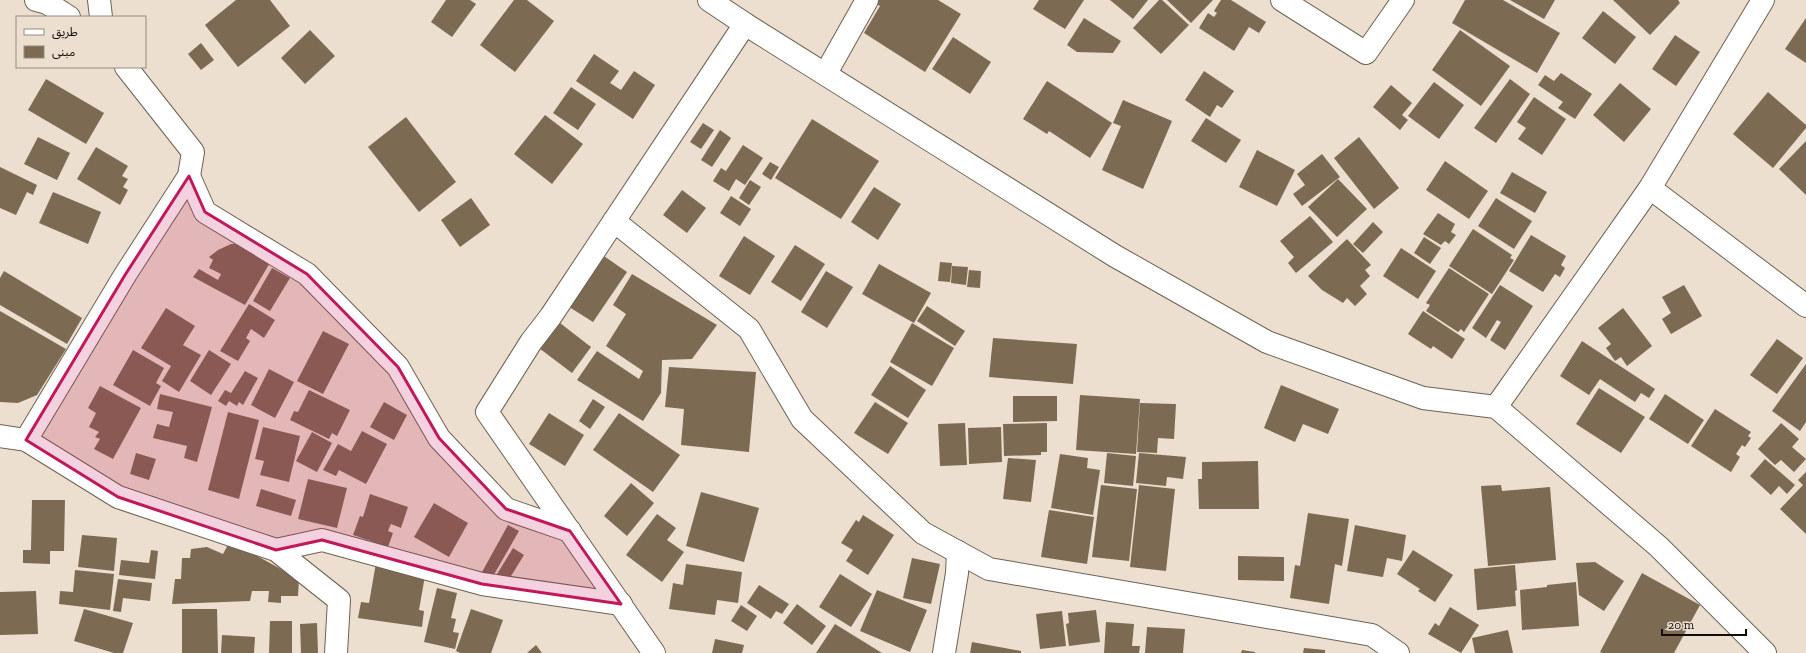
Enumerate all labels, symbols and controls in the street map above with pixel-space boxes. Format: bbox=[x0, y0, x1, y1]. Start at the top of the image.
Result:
legend bbox=[16, 16, 146, 68]
text: طريق bbox=[52, 25, 78, 40]
text: مبنى bbox=[52, 45, 75, 59]
scale bar bbox=[1662, 611, 1746, 637]
text: 20 m bbox=[1668, 618, 1695, 632]

